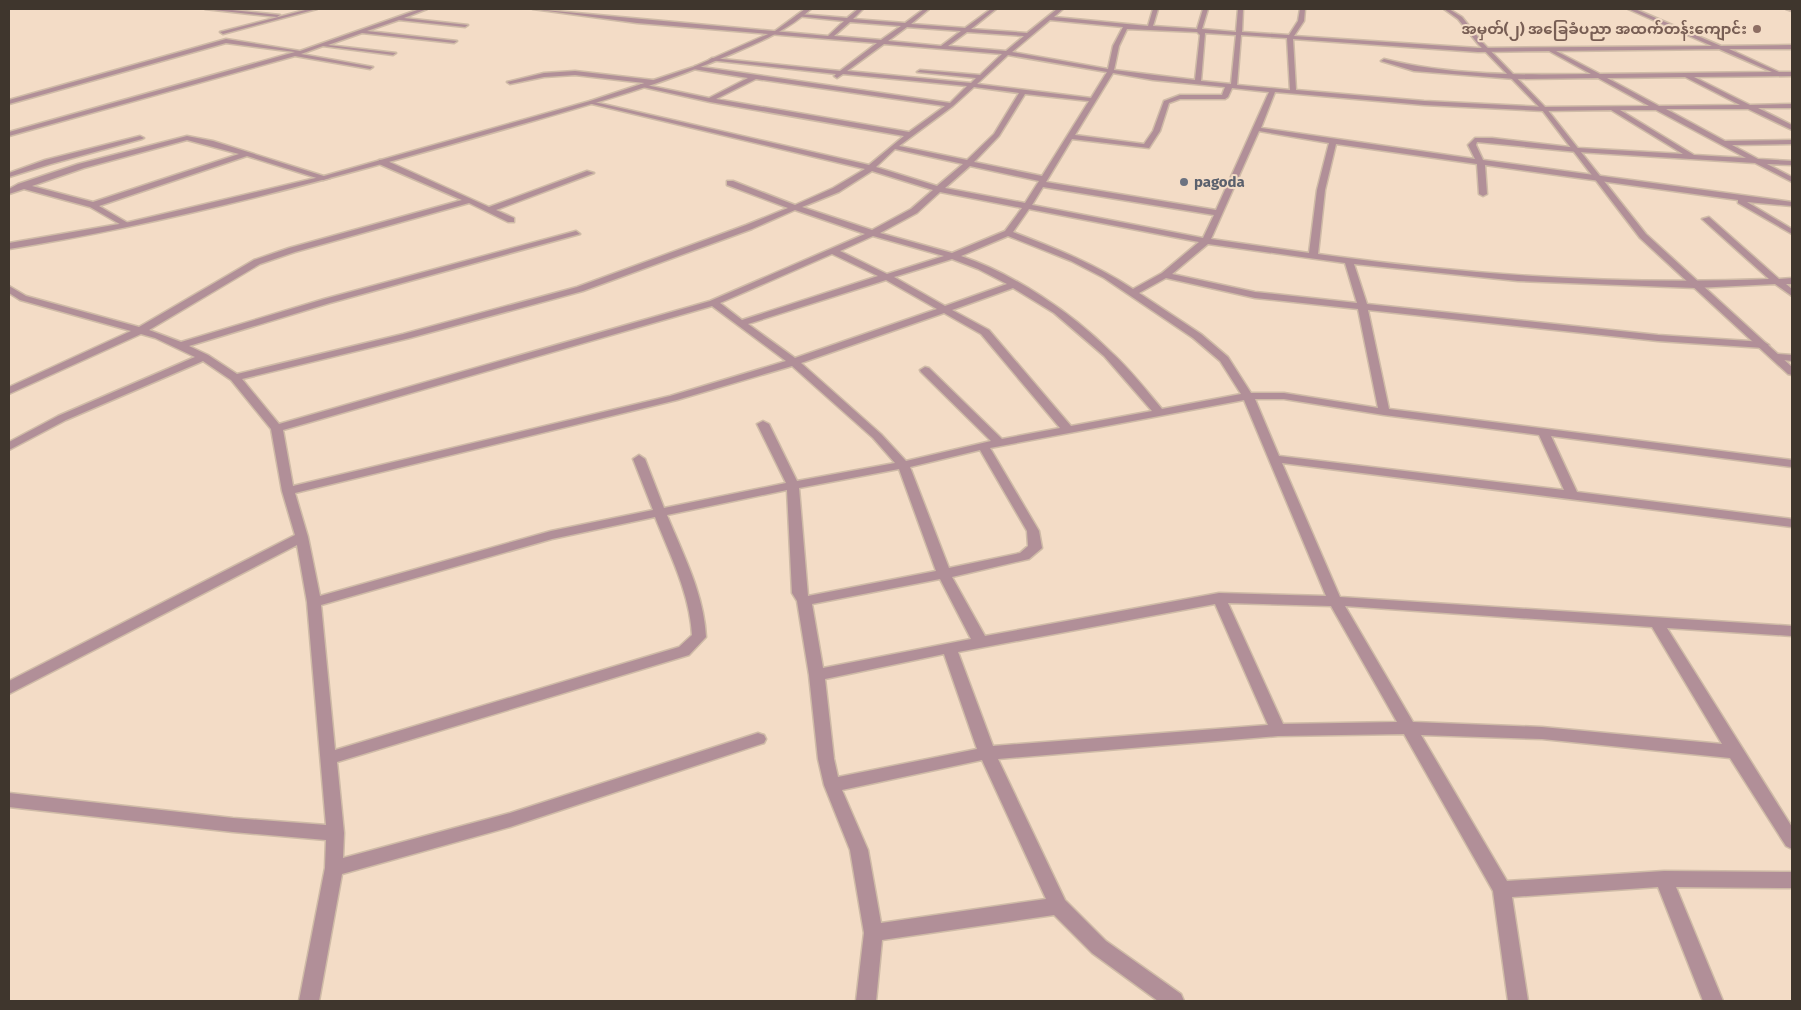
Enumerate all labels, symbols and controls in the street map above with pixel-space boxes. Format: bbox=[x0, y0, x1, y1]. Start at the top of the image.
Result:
place label: အမှတ်(၂) အခြေခံပညာ အထက်တန်းကျောင်း bbox=[1462, 19, 1747, 41]
marker: အမှတ်(၂) အခြေခံပညာ အထက်တန်းကျောင်း bbox=[1751, 23, 1763, 35]
place label: pagoda bbox=[1194, 173, 1245, 191]
marker: pagoda bbox=[1178, 176, 1190, 188]

